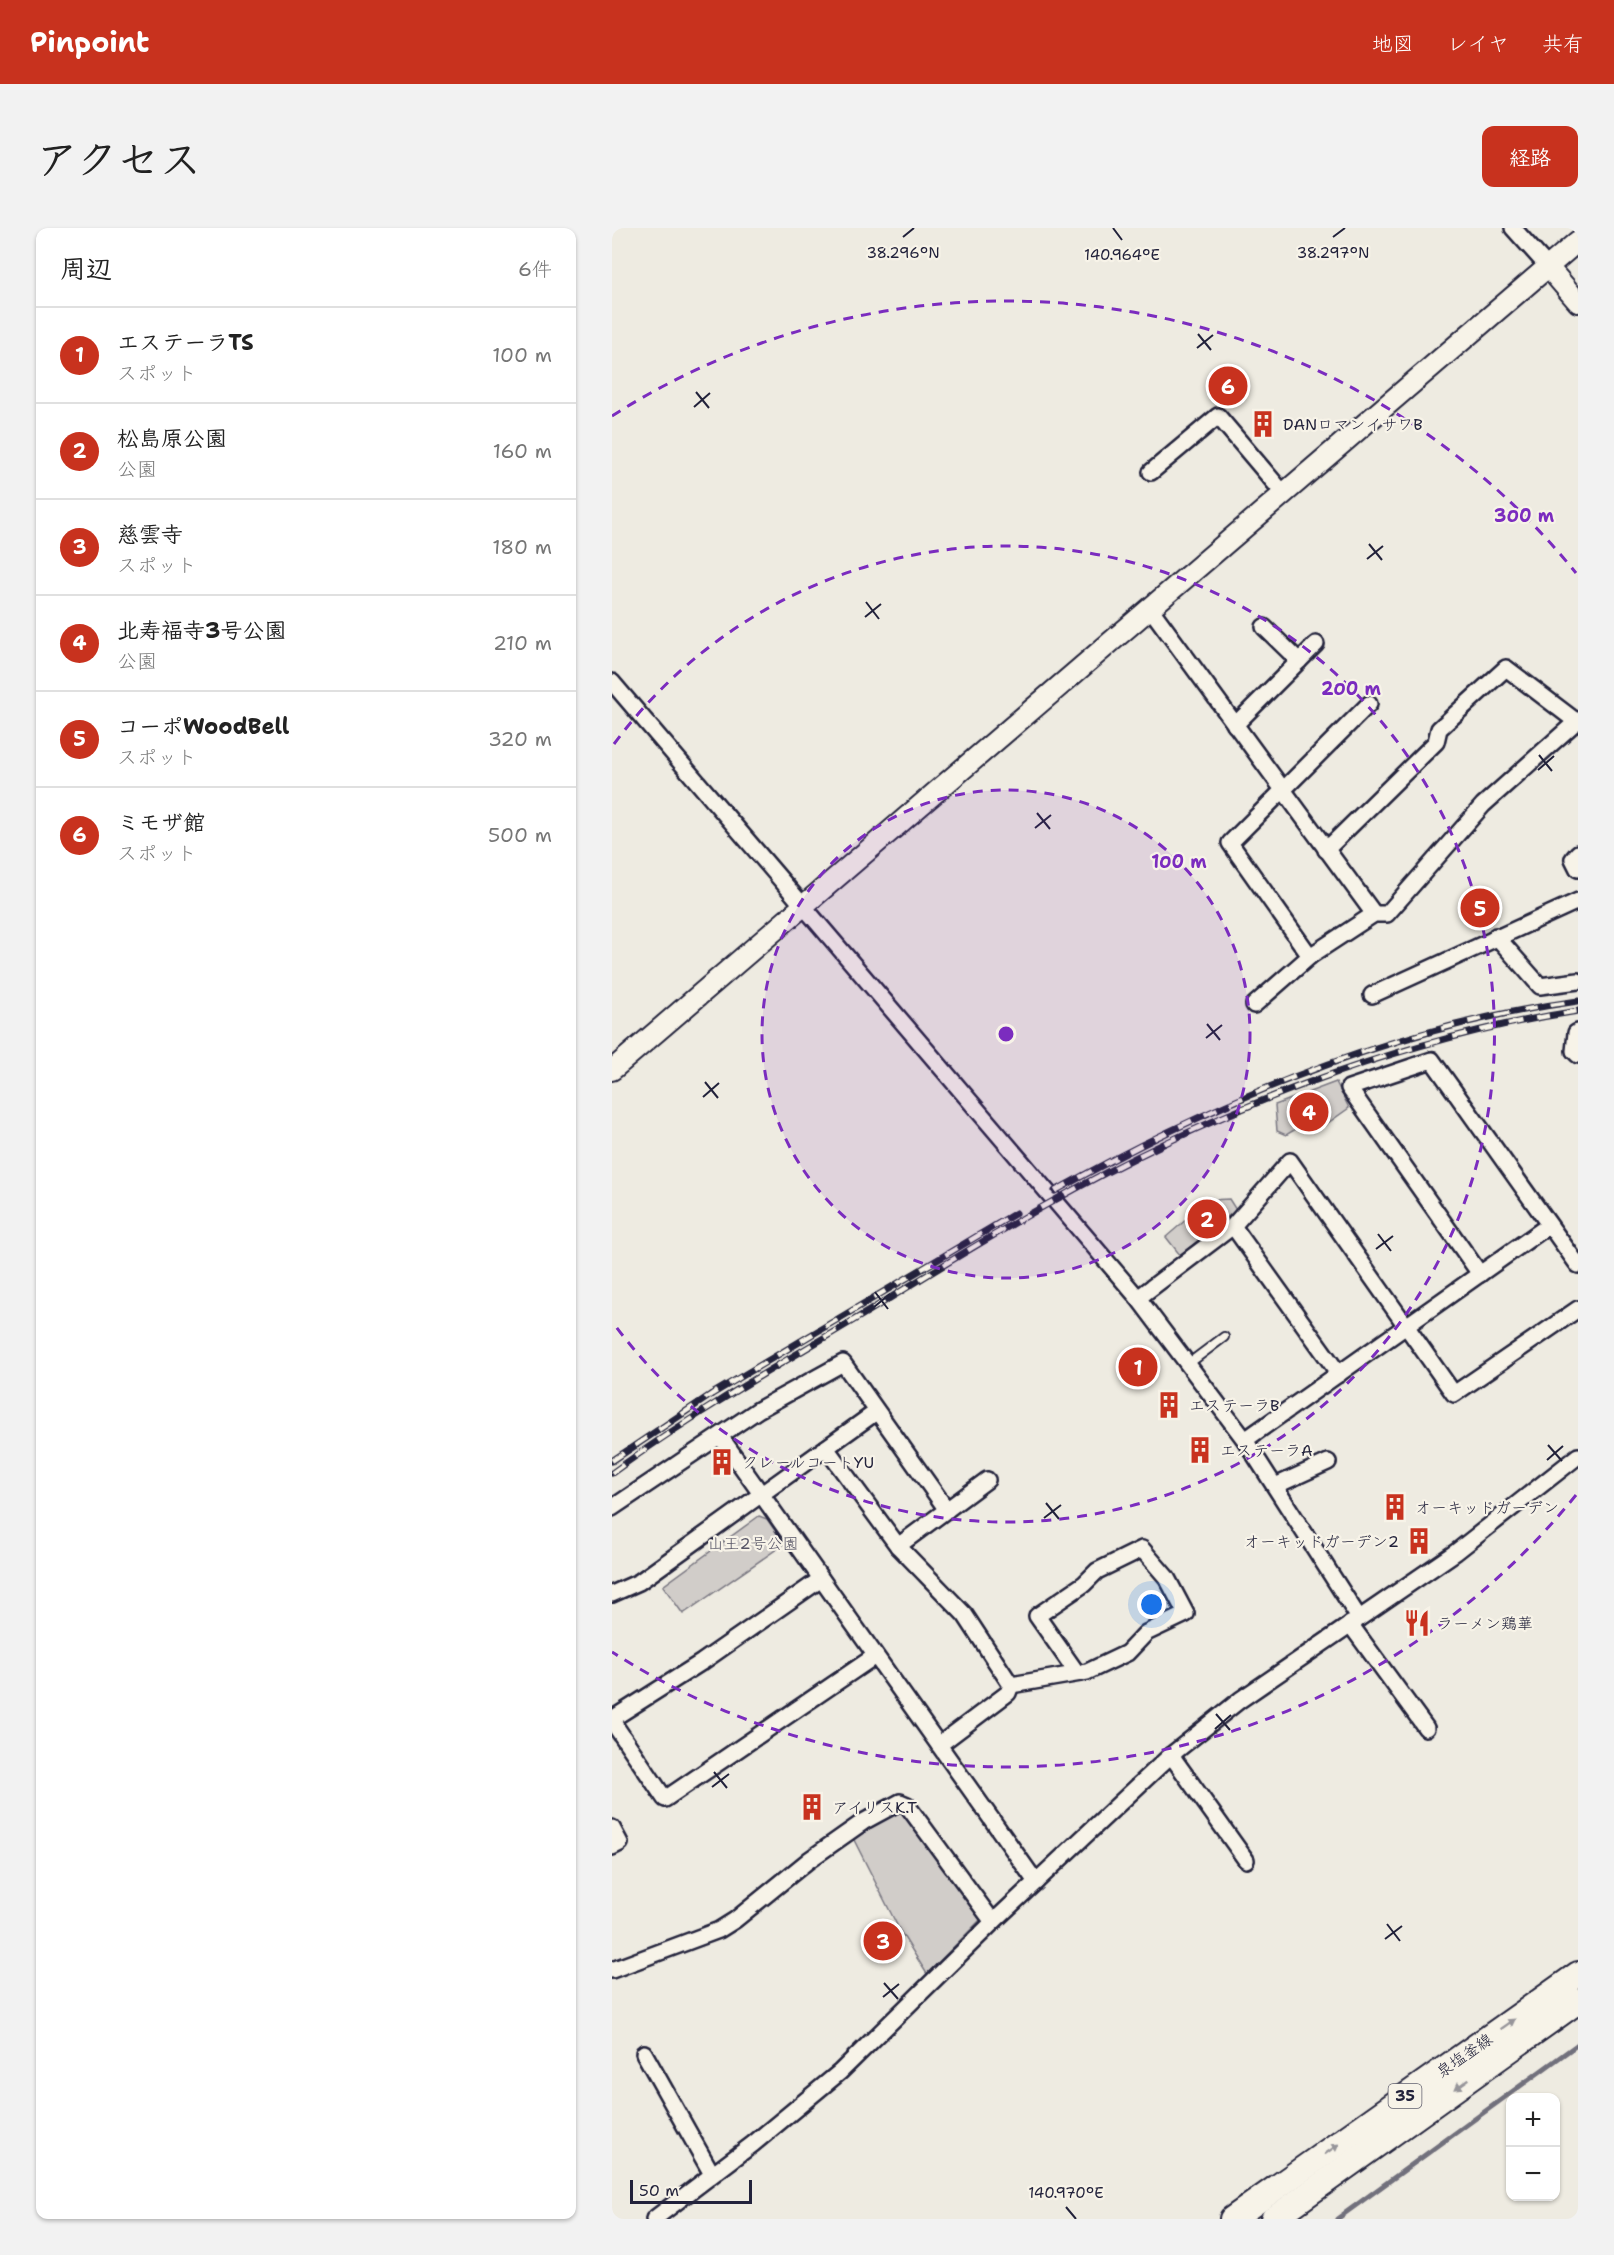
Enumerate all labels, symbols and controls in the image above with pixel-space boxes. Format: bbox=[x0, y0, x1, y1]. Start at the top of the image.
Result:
text: Pinpoint bbox=[30, 23, 149, 61]
text: 地図 bbox=[1372, 30, 1414, 58]
text: レイヤ bbox=[1447, 30, 1509, 58]
text: 共有 bbox=[1542, 30, 1584, 58]
button: 経路 bbox=[1482, 126, 1578, 187]
text: アクセス bbox=[36, 131, 201, 187]
text: 38.296°N bbox=[866, 243, 940, 263]
text: 38.297°N bbox=[1297, 243, 1369, 263]
text: 140.964°E bbox=[1084, 245, 1160, 265]
text: 周辺 bbox=[60, 251, 112, 286]
text: 6件 bbox=[518, 256, 552, 282]
text: エステーラTS bbox=[117, 328, 253, 357]
text: 1 bbox=[75, 342, 84, 368]
text: 100 m bbox=[492, 342, 552, 368]
text: スポット bbox=[117, 360, 197, 386]
pin: 6 bbox=[1208, 364, 1248, 408]
building icon: DANロマンイサワB bbox=[1248, 409, 1278, 439]
place label: DANロマンイサワB bbox=[1283, 414, 1423, 435]
text: 松島原公園 bbox=[117, 424, 227, 453]
text: 2 bbox=[73, 438, 87, 464]
text: 160 m bbox=[493, 438, 552, 464]
text: 公園 bbox=[117, 456, 157, 482]
text: 300 m bbox=[1494, 504, 1555, 528]
text: 慈雲寺 bbox=[117, 520, 183, 549]
text: 3 bbox=[73, 534, 87, 560]
text: 180 m bbox=[492, 534, 552, 560]
text: スポット bbox=[117, 552, 197, 578]
text: 北寿福寺3号公園 bbox=[117, 616, 286, 645]
text: 4 bbox=[73, 630, 87, 656]
text: 210 m bbox=[493, 630, 552, 656]
text: 公園 bbox=[117, 648, 157, 674]
text: 200 m bbox=[1321, 677, 1382, 701]
text: コーポWoodBell bbox=[117, 712, 289, 741]
text: 5 bbox=[73, 726, 86, 752]
text: 320 m bbox=[488, 726, 552, 752]
text: スポット bbox=[117, 744, 197, 770]
text: ミモザ館 bbox=[117, 808, 205, 837]
text: 6 bbox=[73, 822, 87, 848]
text: 500 m bbox=[488, 822, 552, 848]
text: スポット bbox=[117, 840, 197, 866]
text: 100 m bbox=[1151, 850, 1207, 874]
pin: 5 bbox=[1460, 886, 1500, 930]
centre of rings bbox=[996, 1024, 1016, 1044]
pin: 4 bbox=[1290, 1090, 1328, 1134]
pin: 2 bbox=[1188, 1196, 1226, 1242]
pin: 1 bbox=[1118, 1344, 1158, 1390]
building icon: エステーラB bbox=[1154, 1390, 1184, 1420]
place label: エステーラB bbox=[1189, 1395, 1279, 1416]
building icon: エステーラA bbox=[1185, 1435, 1215, 1465]
place label: エステーラA bbox=[1220, 1440, 1313, 1461]
building icon: クレールコートYU bbox=[707, 1447, 737, 1477]
place label: クレールコートYU bbox=[742, 1452, 874, 1473]
building icon: オーキッドガーデン bbox=[1380, 1492, 1410, 1522]
place label: オーキッドガーデン bbox=[1415, 1497, 1559, 1518]
building icon: オーキッドガーデン2 bbox=[1404, 1526, 1434, 1556]
place label: オーキッドガーデン2 bbox=[1244, 1531, 1399, 1552]
park label: 山王2号公園 bbox=[707, 1533, 799, 1554]
your location bbox=[1137, 1590, 1166, 1619]
restaurant icon: ラーメン鶏華 bbox=[1402, 1608, 1432, 1638]
place label: ラーメン鶏華 bbox=[1437, 1613, 1533, 1634]
building icon: アイリスK.T bbox=[797, 1792, 827, 1822]
place label: アイリスK.T bbox=[832, 1797, 917, 1818]
pin: 3 bbox=[864, 1918, 902, 1964]
one-way arrow bbox=[1499, 2018, 1515, 2030]
street label: 泉塩釜線 bbox=[1432, 2028, 1497, 2082]
one-way arrow bbox=[1455, 2078, 1471, 2090]
road number: 35 bbox=[1388, 2084, 1422, 2108]
map controls bbox=[1506, 2093, 1560, 2201]
button: + bbox=[1506, 2093, 1560, 2147]
one-way arrow bbox=[1323, 2143, 1339, 2155]
button: − bbox=[1506, 2147, 1560, 2201]
scale bar bbox=[630, 2177, 752, 2204]
text: 50 m bbox=[639, 2180, 679, 2201]
text: 140.970°E bbox=[1028, 2183, 1104, 2203]

